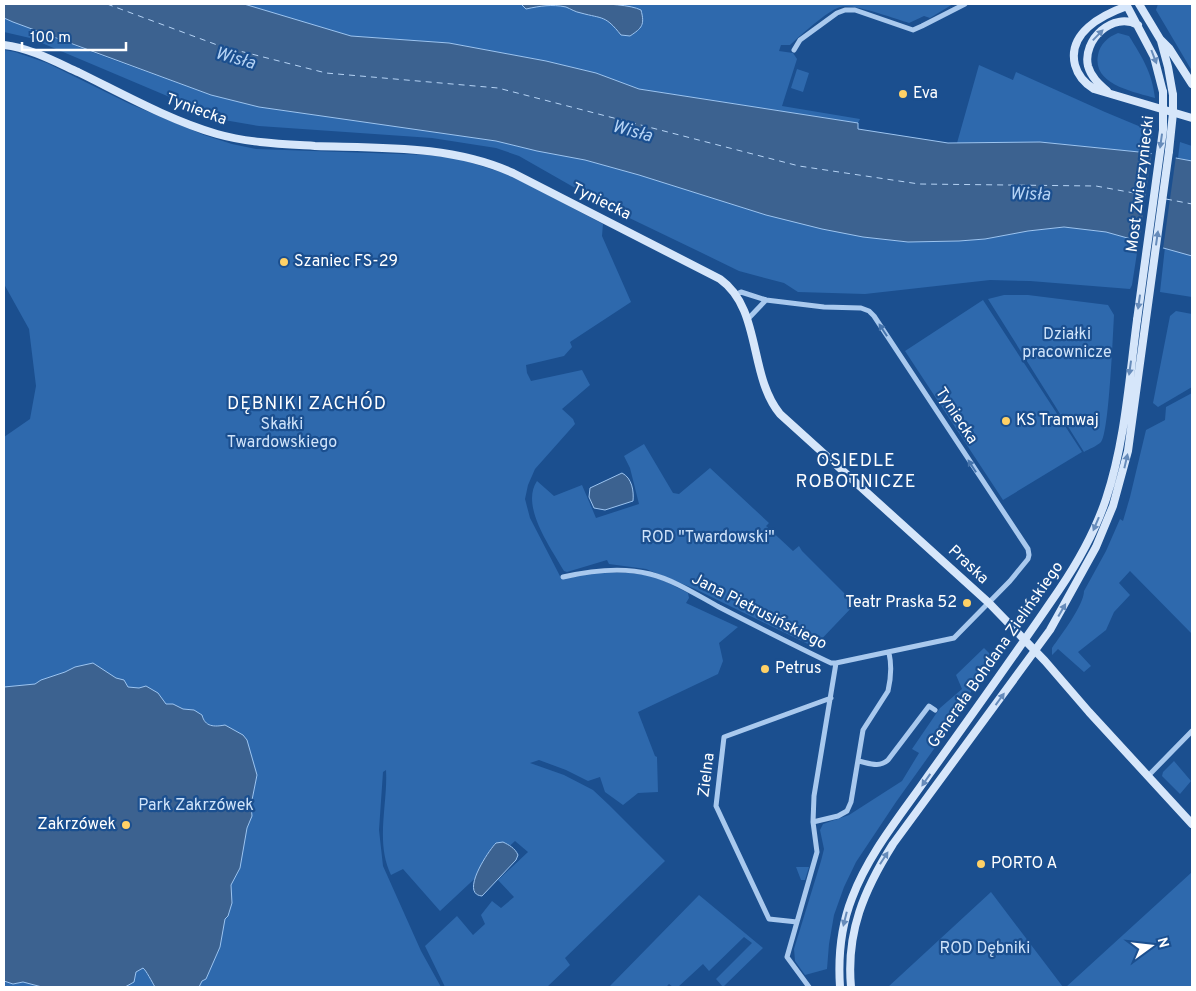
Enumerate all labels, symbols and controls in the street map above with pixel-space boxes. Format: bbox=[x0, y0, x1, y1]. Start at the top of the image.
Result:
scale bar bbox=[22, 20, 126, 52]
text: 100 m bbox=[30, 29, 71, 48]
one-way arrow bbox=[1092, 29, 1104, 41]
water label: Wisła bbox=[212, 42, 258, 76]
one-way arrow bbox=[1150, 50, 1158, 65]
place label: Eva bbox=[913, 84, 938, 104]
marker: Eva bbox=[897, 88, 909, 100]
street label: Tyniecka bbox=[163, 90, 229, 130]
street label: Most Zwierzyniecki bbox=[1123, 114, 1159, 254]
water label: Wisła bbox=[609, 116, 655, 149]
one-way arrow bbox=[1157, 133, 1165, 149]
street label: Tyniecka bbox=[568, 179, 634, 225]
water label: Wisła bbox=[1009, 183, 1051, 207]
one-way arrow bbox=[1153, 230, 1161, 246]
place label: Szaniec FS-29 bbox=[294, 252, 398, 272]
marker: Szaniec FS-29 bbox=[278, 256, 290, 268]
one-way arrow bbox=[1135, 294, 1143, 310]
one-way arrow bbox=[878, 323, 888, 336]
park label: Działki pracownicze bbox=[1022, 325, 1112, 363]
one-way arrow bbox=[1126, 361, 1134, 377]
street label: Tyniecka bbox=[930, 384, 982, 448]
district label: DĘBNIKI ZACHÓD bbox=[227, 391, 387, 416]
place label: KS Tramwaj bbox=[1016, 411, 1099, 431]
park label: Skałki Twardowskiego bbox=[227, 415, 337, 453]
marker: KS Tramwaj bbox=[1000, 415, 1012, 427]
district label: OSIEDLE ROBOTNICZE bbox=[795, 450, 917, 494]
one-way arrow bbox=[1122, 453, 1130, 469]
one-way arrow bbox=[967, 459, 977, 472]
one-way arrow bbox=[1091, 517, 1099, 531]
park label: ROD "Twardowski" bbox=[641, 528, 775, 548]
street label: Praska bbox=[943, 541, 993, 589]
street label: Generała Bohdana Zielińskiego bbox=[924, 558, 1068, 752]
street label: Jana Pietrusińskiego bbox=[688, 569, 830, 655]
place label: Teatr Praska 52 bbox=[845, 593, 957, 613]
marker: Teatr Praska 52 bbox=[961, 597, 973, 609]
one-way arrow bbox=[1057, 603, 1066, 616]
place label: Petrus bbox=[775, 659, 822, 679]
marker: Petrus bbox=[759, 663, 771, 675]
one-way arrow bbox=[995, 692, 1005, 706]
street label: Zielna bbox=[694, 752, 720, 798]
one-way arrow bbox=[921, 773, 931, 786]
park label: Park Zakrzówek bbox=[138, 796, 254, 816]
place label: Zakrzówek bbox=[37, 815, 116, 835]
marker: Zakrzówek bbox=[120, 819, 132, 831]
one-way arrow bbox=[879, 851, 889, 865]
place label: PORTO A bbox=[991, 854, 1057, 874]
marker: PORTO A bbox=[975, 858, 987, 870]
one-way arrow bbox=[841, 912, 849, 927]
north arrow bbox=[1126, 921, 1176, 971]
text: N bbox=[1153, 936, 1172, 950]
park label: ROD Dębniki bbox=[940, 939, 1030, 959]

